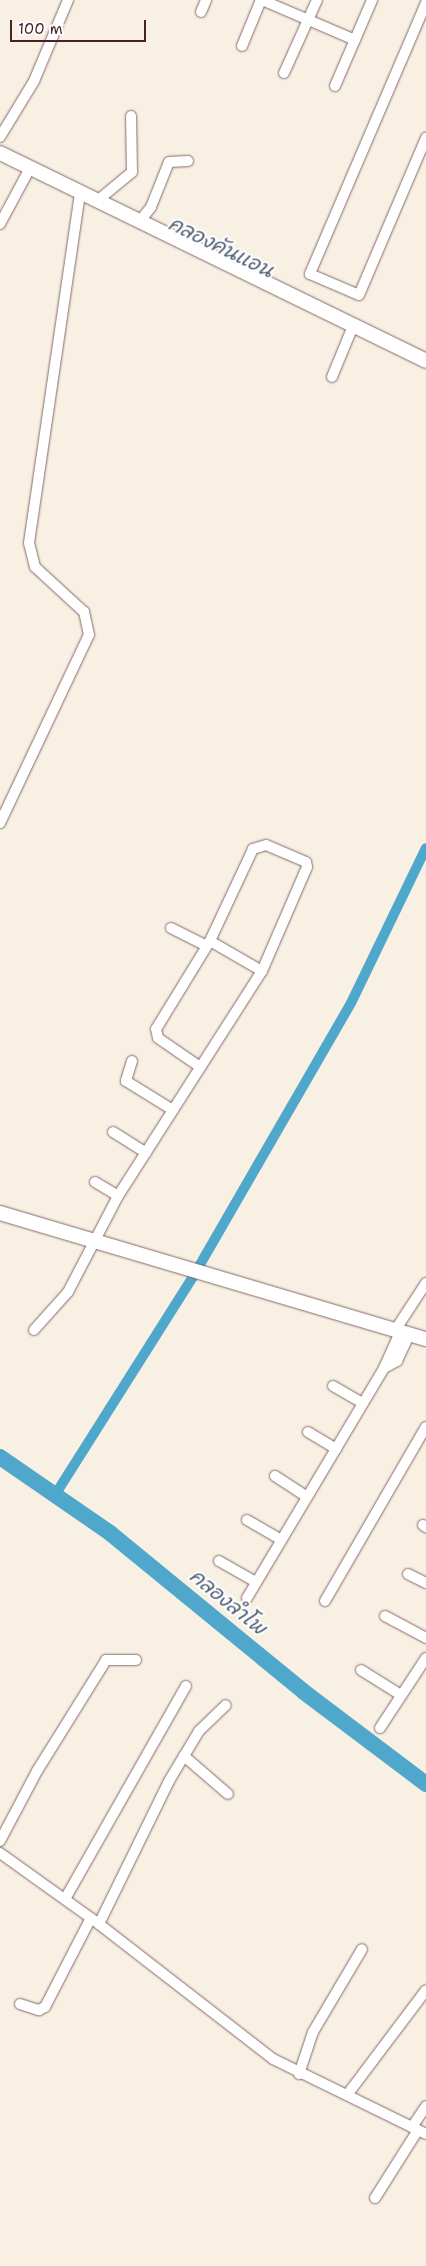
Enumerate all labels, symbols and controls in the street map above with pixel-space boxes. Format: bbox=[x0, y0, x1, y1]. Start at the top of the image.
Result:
scale bar bbox=[12, 10, 149, 42]
text: 100 m bbox=[18, 19, 63, 39]
water label: คลองคันแอน bbox=[165, 211, 277, 283]
water label: คลองลำโพ bbox=[185, 1564, 271, 1640]

